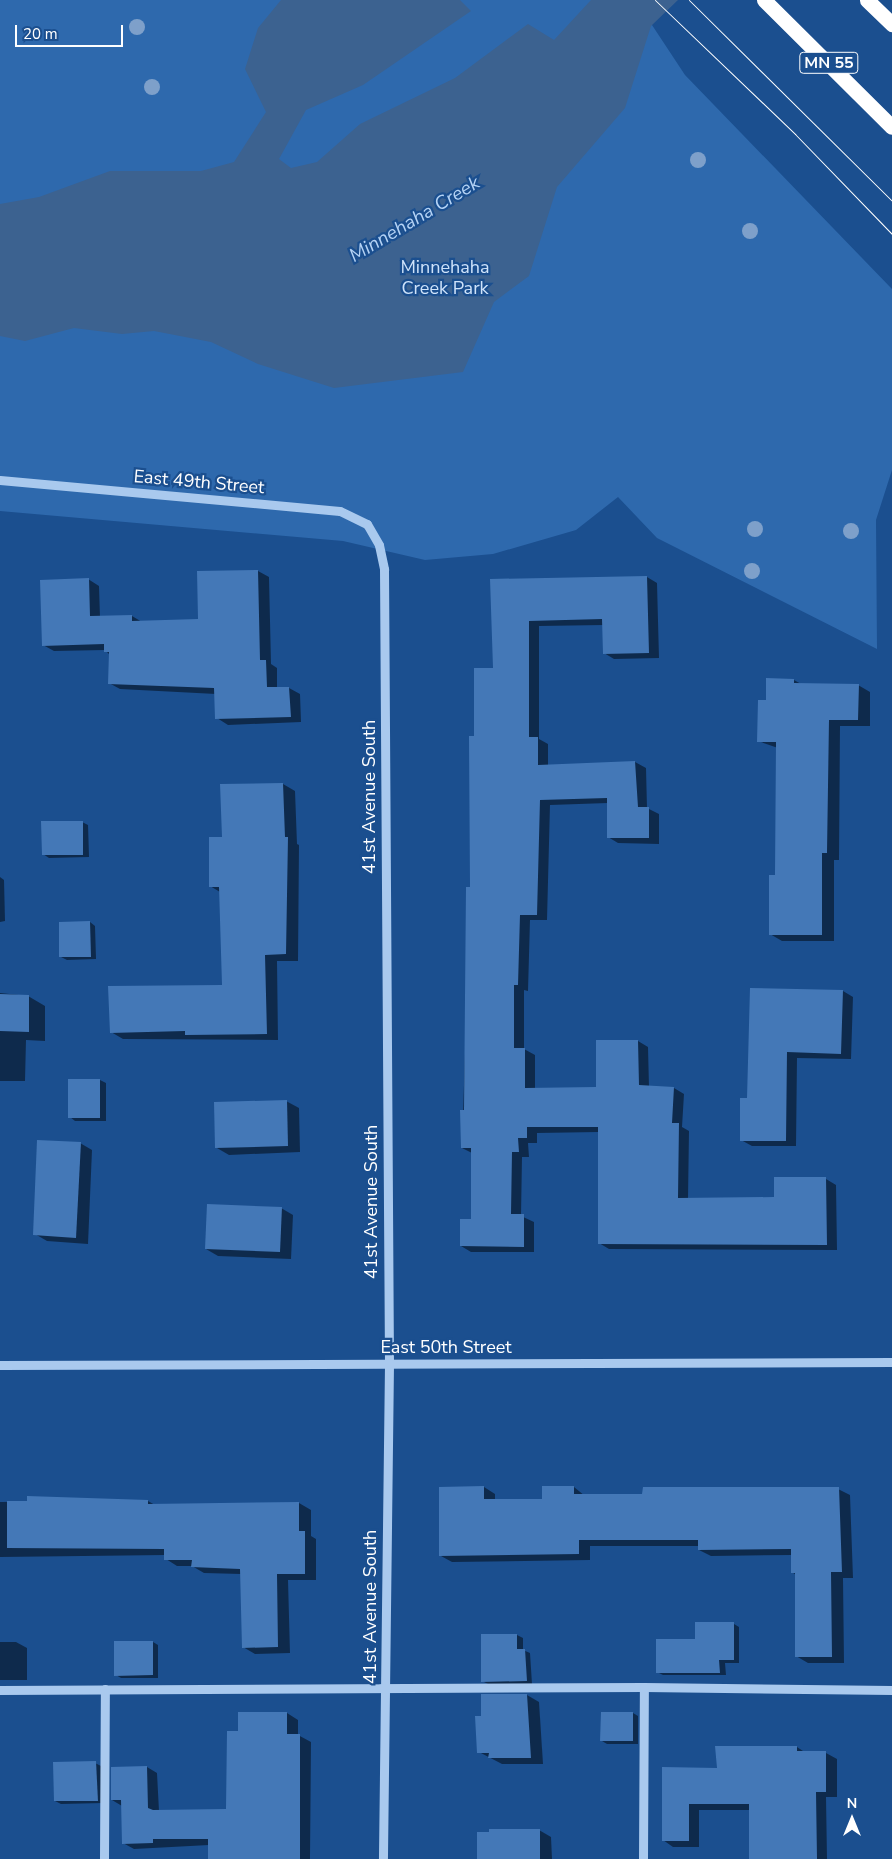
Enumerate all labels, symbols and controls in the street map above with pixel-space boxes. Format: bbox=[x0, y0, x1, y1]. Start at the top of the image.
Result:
scale bar bbox=[18, 15, 125, 47]
text: 20 m bbox=[23, 24, 58, 44]
road number: MN 55 bbox=[799, 49, 859, 76]
water label: Minnehaha Creek bbox=[346, 172, 484, 268]
park label: Minnehaha Creek Park bbox=[400, 257, 490, 300]
street label: East 49th Street bbox=[133, 466, 265, 498]
street label: 41st Avenue South bbox=[358, 720, 380, 874]
street label: 41st Avenue South bbox=[360, 1125, 382, 1279]
street label: East 50th Street bbox=[380, 1336, 512, 1358]
street label: 41st Avenue South bbox=[359, 1530, 381, 1684]
north arrow bbox=[827, 1794, 877, 1844]
text: N bbox=[847, 1794, 857, 1813]

